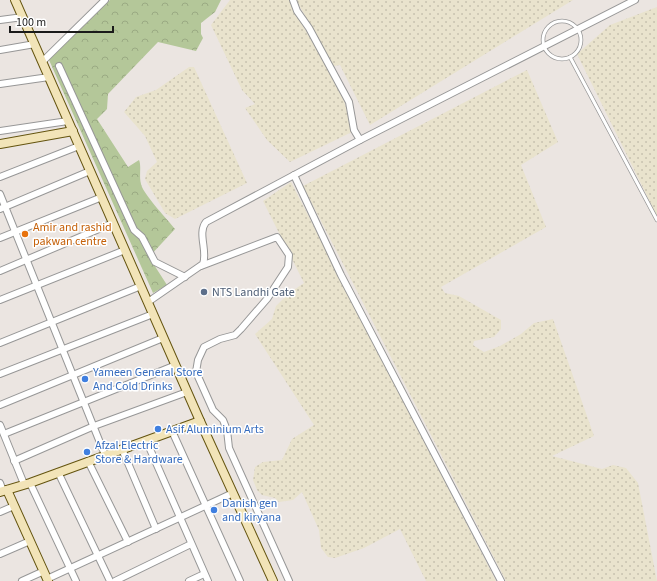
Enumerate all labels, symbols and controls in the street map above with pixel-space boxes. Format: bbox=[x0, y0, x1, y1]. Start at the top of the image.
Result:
scale bar bbox=[10, 8, 113, 34]
text: 100 m bbox=[16, 14, 46, 31]
place label: Amir and rashid pakwan centre bbox=[33, 219, 112, 250]
marker: Amir and rashid pakwan centre bbox=[20, 229, 30, 239]
place label: NTS Landhi Gate bbox=[212, 284, 295, 301]
marker: NTS Landhi Gate bbox=[199, 287, 209, 297]
place label: Yameen General Store And Cold Drinks bbox=[92, 364, 203, 395]
marker: Yameen General Store And Cold Drinks bbox=[80, 374, 90, 384]
place label: Asif Aluminium Arts bbox=[166, 421, 264, 438]
marker: Asif Aluminium Arts bbox=[153, 424, 163, 434]
place label: Afzal Electric Store & Hardware bbox=[95, 437, 183, 468]
marker: Afzal Electric Store & Hardware bbox=[82, 447, 92, 457]
place label: Danish gen and kiryana bbox=[222, 495, 281, 526]
marker: Danish gen and kiryana bbox=[209, 505, 219, 515]

